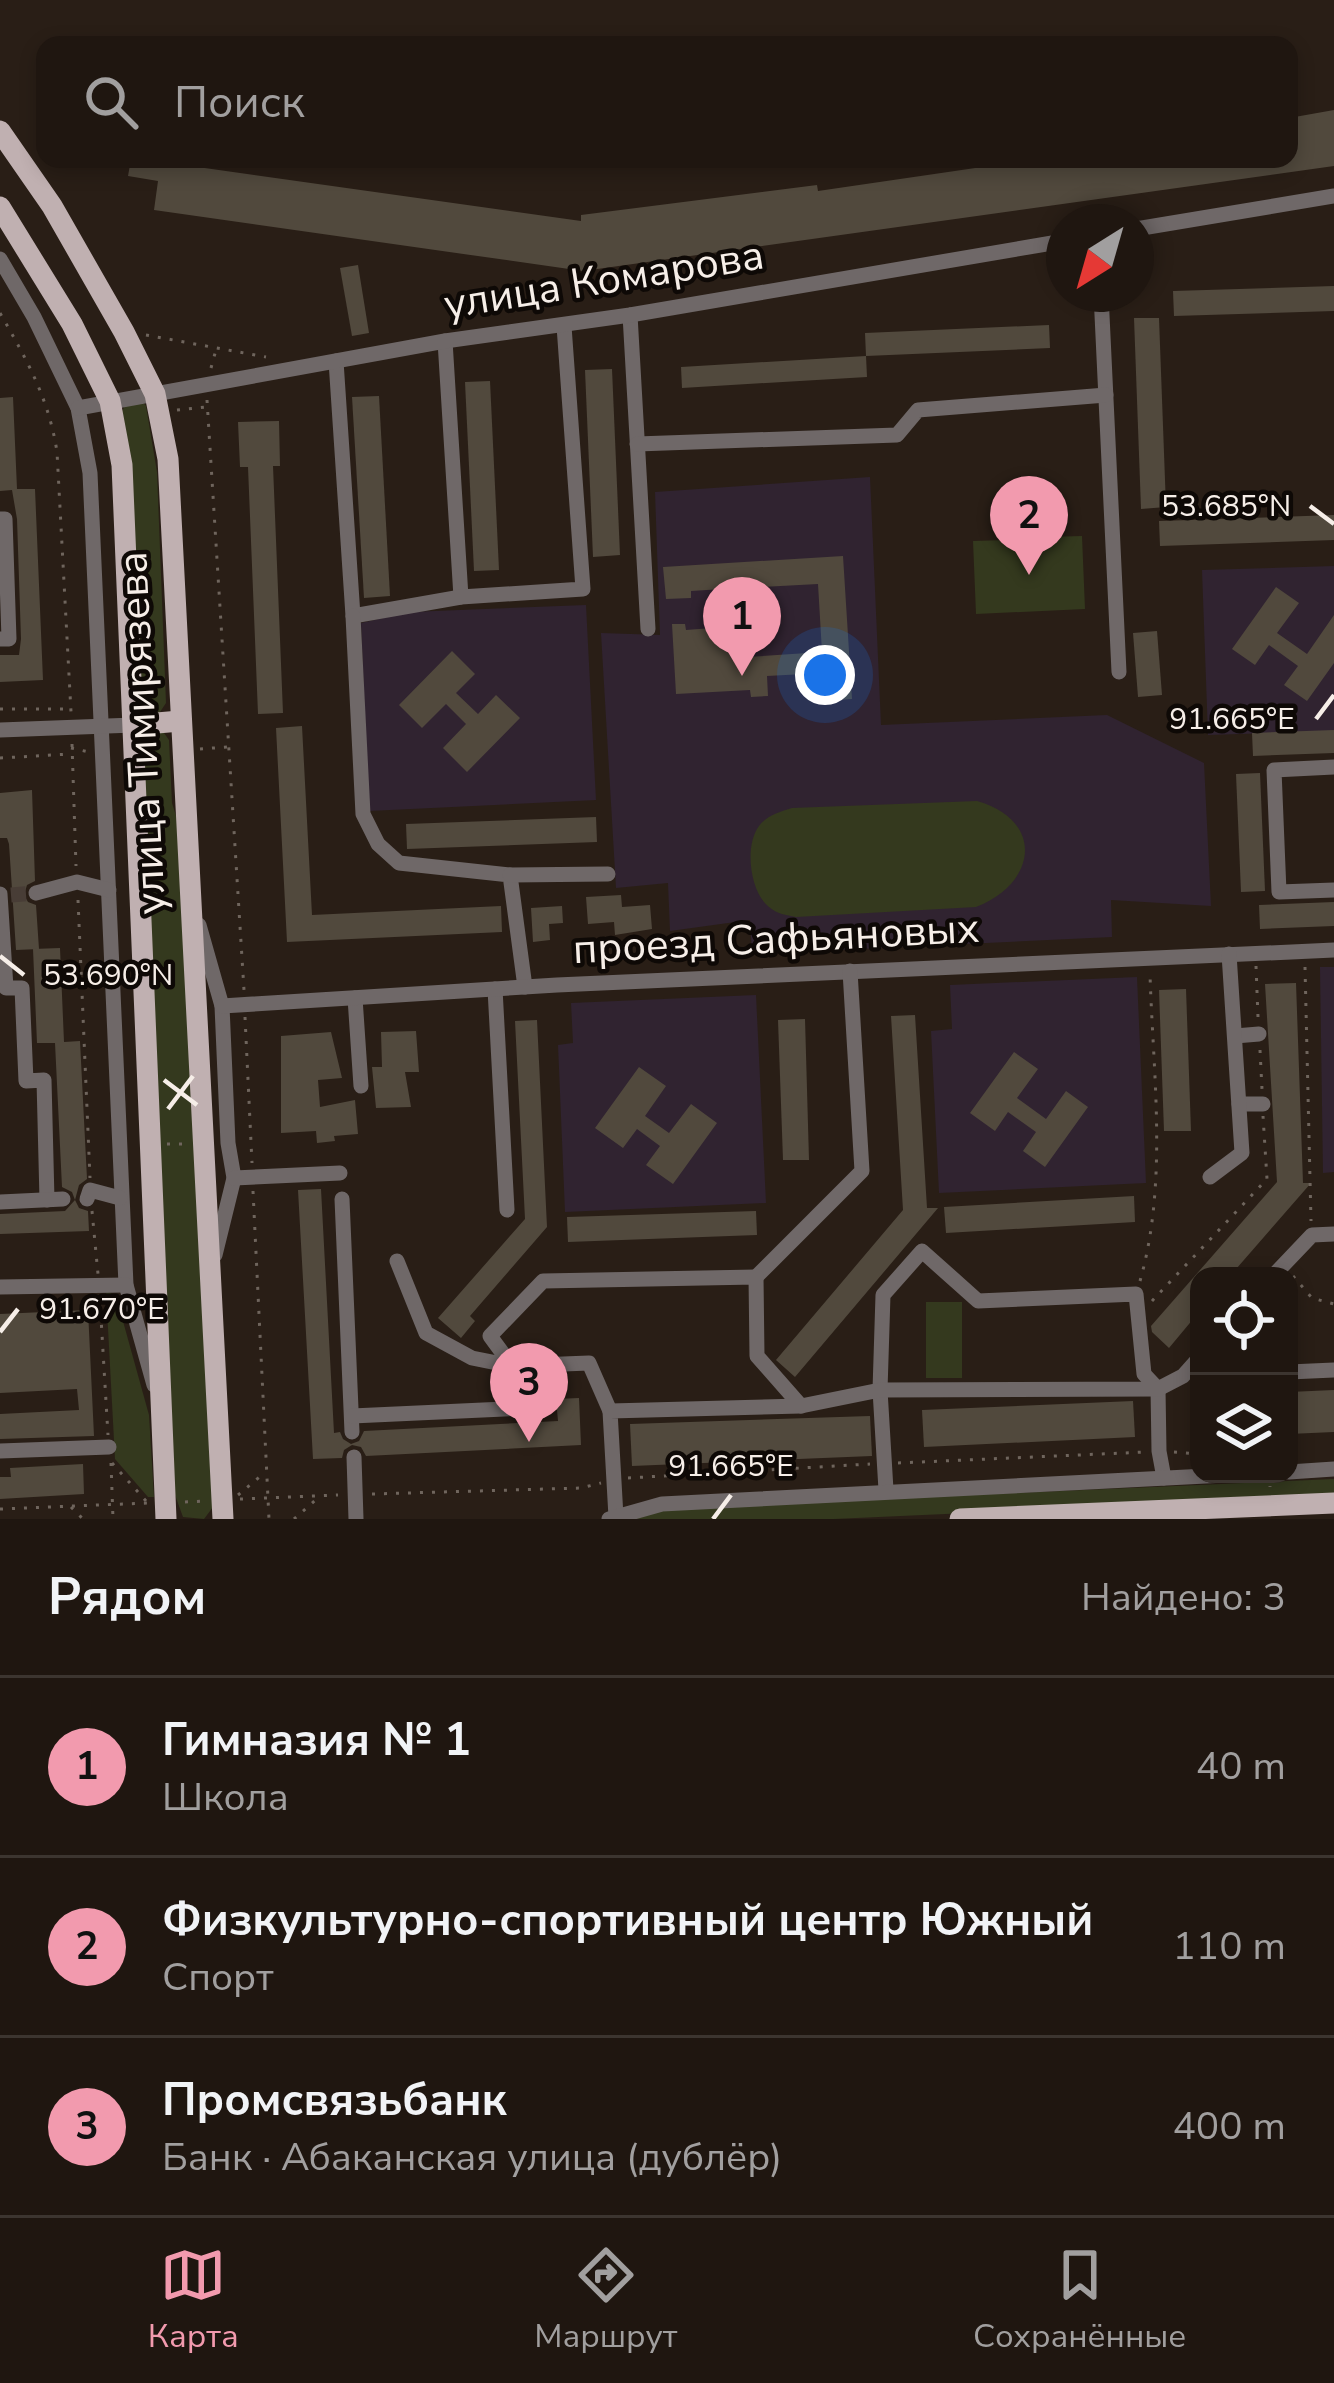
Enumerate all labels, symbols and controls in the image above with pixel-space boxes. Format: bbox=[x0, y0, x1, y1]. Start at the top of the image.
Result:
search box bbox=[36, 36, 1298, 168]
icon: search bbox=[78, 69, 144, 135]
text: Поиск bbox=[174, 72, 305, 133]
north arrow bbox=[1046, 204, 1154, 312]
street label: улица Комарова bbox=[440, 227, 768, 333]
pin: 2 bbox=[990, 476, 1068, 575]
text: 53.685°N bbox=[1161, 486, 1291, 527]
street label: улица Тимирязева bbox=[104, 550, 180, 916]
pin: 1 bbox=[703, 577, 781, 676]
your location bbox=[795, 645, 855, 705]
text: 91.665°E bbox=[1169, 699, 1295, 740]
street label: проезд Сафьяновых bbox=[571, 900, 981, 978]
text: 53.690°N bbox=[43, 955, 173, 996]
map controls bbox=[1190, 1267, 1298, 1483]
button: locate bbox=[1190, 1267, 1298, 1375]
text: 91.670°E bbox=[39, 1289, 165, 1330]
pin: 3 bbox=[490, 1343, 568, 1442]
button: layers bbox=[1190, 1375, 1298, 1483]
text: 91.665°E bbox=[668, 1446, 794, 1487]
text: Рядом bbox=[48, 1562, 206, 1632]
text: Найдено: 3 bbox=[1081, 1571, 1286, 1624]
text: Гимназия № 1 bbox=[162, 1710, 471, 1771]
text: 1 bbox=[75, 1740, 99, 1793]
text: 40 m bbox=[1196, 1740, 1286, 1793]
text: Школа bbox=[162, 1771, 289, 1824]
text: Физкультурно-спортивный центр Южный bbox=[162, 1890, 1093, 1951]
text: 2 bbox=[75, 1920, 99, 1973]
text: 110 m bbox=[1172, 1920, 1286, 1973]
text: Спорт bbox=[162, 1951, 274, 2004]
text: Промсвязьбанк bbox=[162, 2070, 507, 2131]
text: 3 bbox=[75, 2100, 99, 2153]
text: 400 m bbox=[1172, 2100, 1286, 2153]
text: Банк · Абаканская улица (дублёр) bbox=[162, 2131, 782, 2184]
tab: Карта bbox=[148, 2242, 239, 2359]
tab: Маршрут bbox=[534, 2242, 678, 2359]
tab: Сохранённые bbox=[973, 2242, 1186, 2359]

